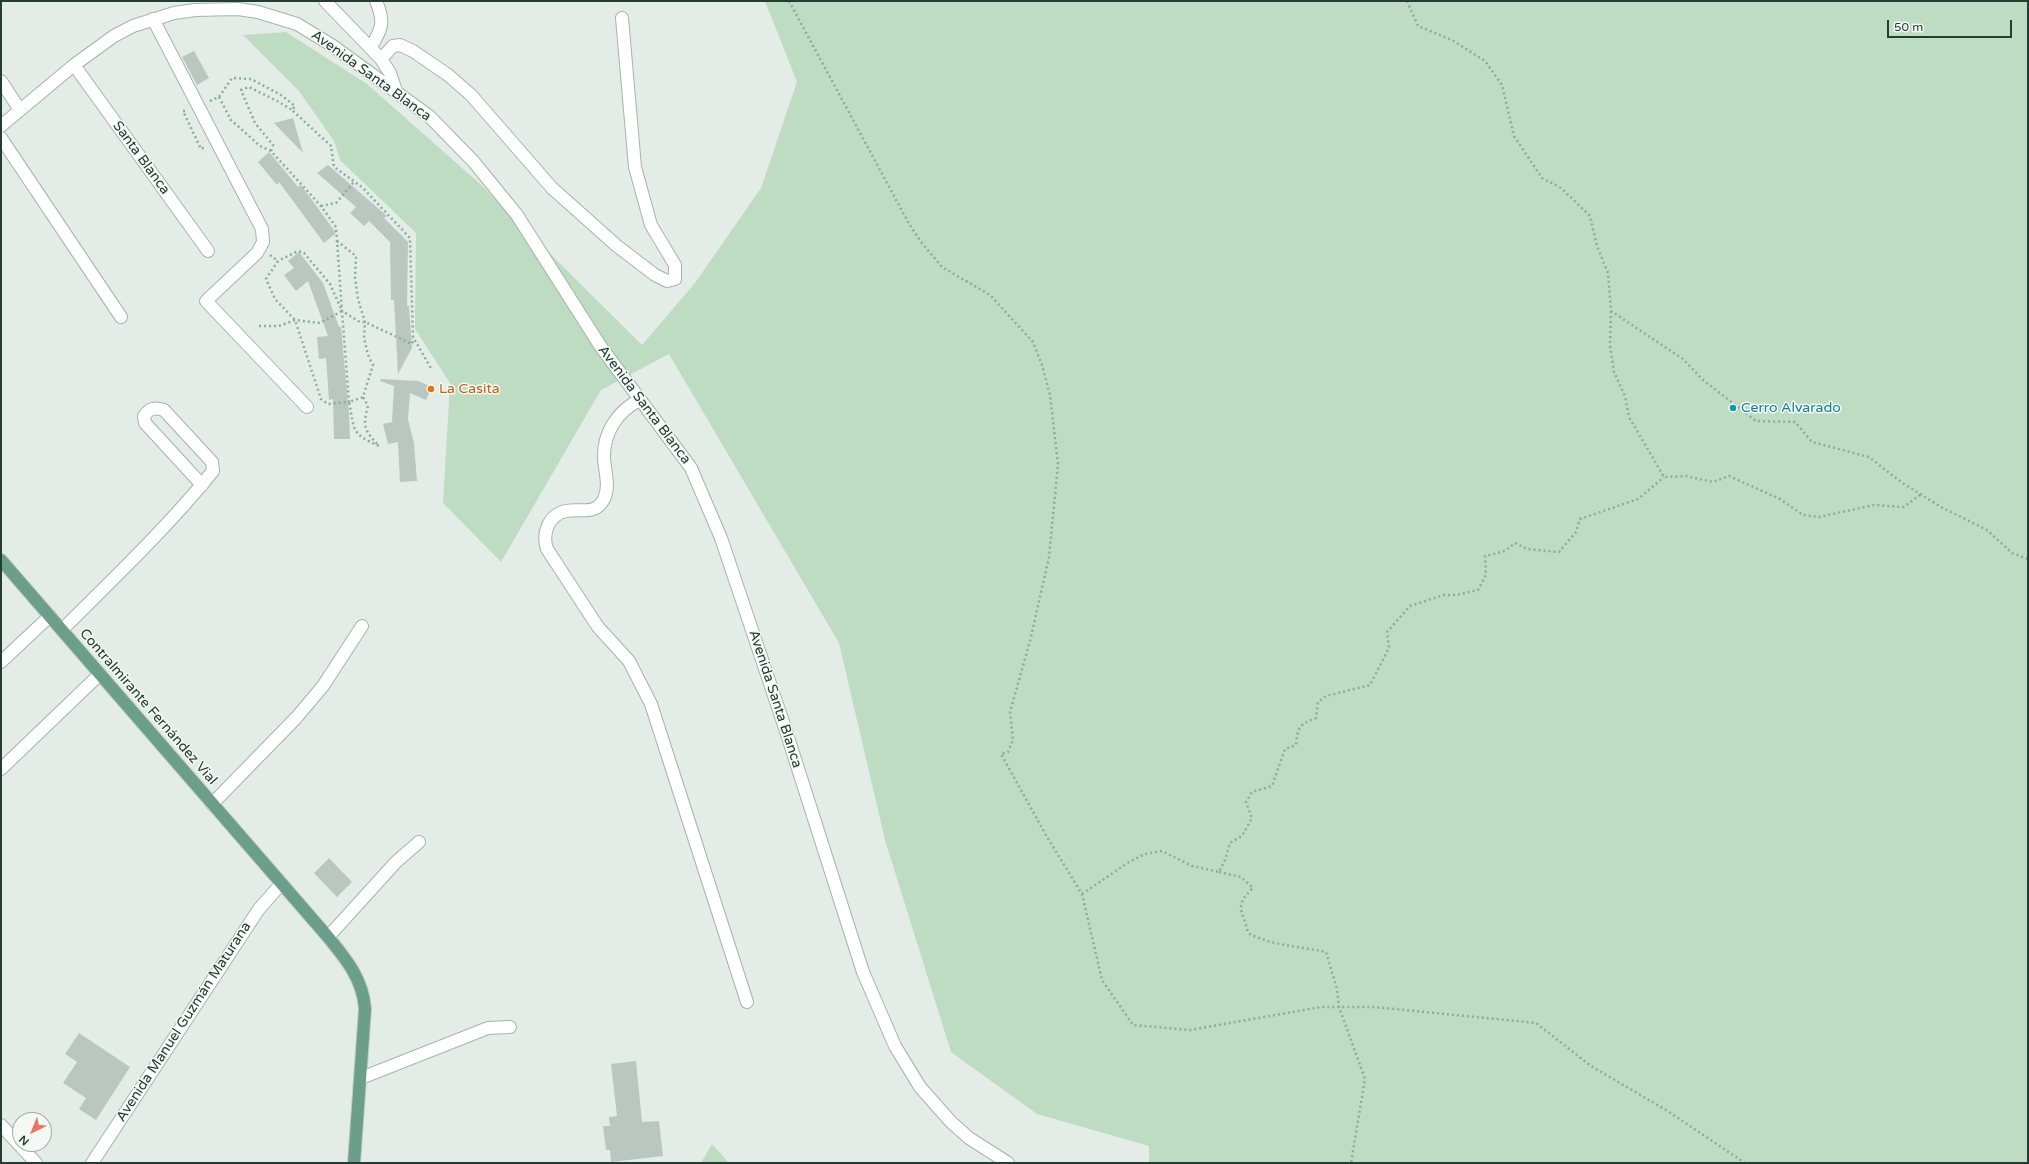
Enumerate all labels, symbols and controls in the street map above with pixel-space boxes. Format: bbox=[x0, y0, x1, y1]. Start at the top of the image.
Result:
scale bar bbox=[1889, 12, 2014, 38]
text: 50 m bbox=[1894, 20, 1923, 34]
street label: Avenida Santa Blanca bbox=[308, 27, 434, 125]
street label: Santa Blanca bbox=[109, 118, 173, 198]
street label: Avenida Santa Blanca bbox=[594, 342, 694, 468]
place label: La Casita bbox=[439, 381, 500, 397]
marker: La Casita bbox=[426, 384, 436, 394]
place label: Cerro Alvarado bbox=[1741, 400, 1841, 416]
marker: Cerro Alvarado bbox=[1728, 403, 1738, 413]
street label: Contralmirante Fernández Vial bbox=[76, 626, 220, 788]
street label: Avenida Santa Blanca bbox=[745, 628, 805, 770]
street label: Avenida Manuel Guzmán Maturana bbox=[113, 919, 255, 1125]
north arrow bbox=[12, 1112, 52, 1152]
text: N bbox=[16, 1133, 32, 1148]

